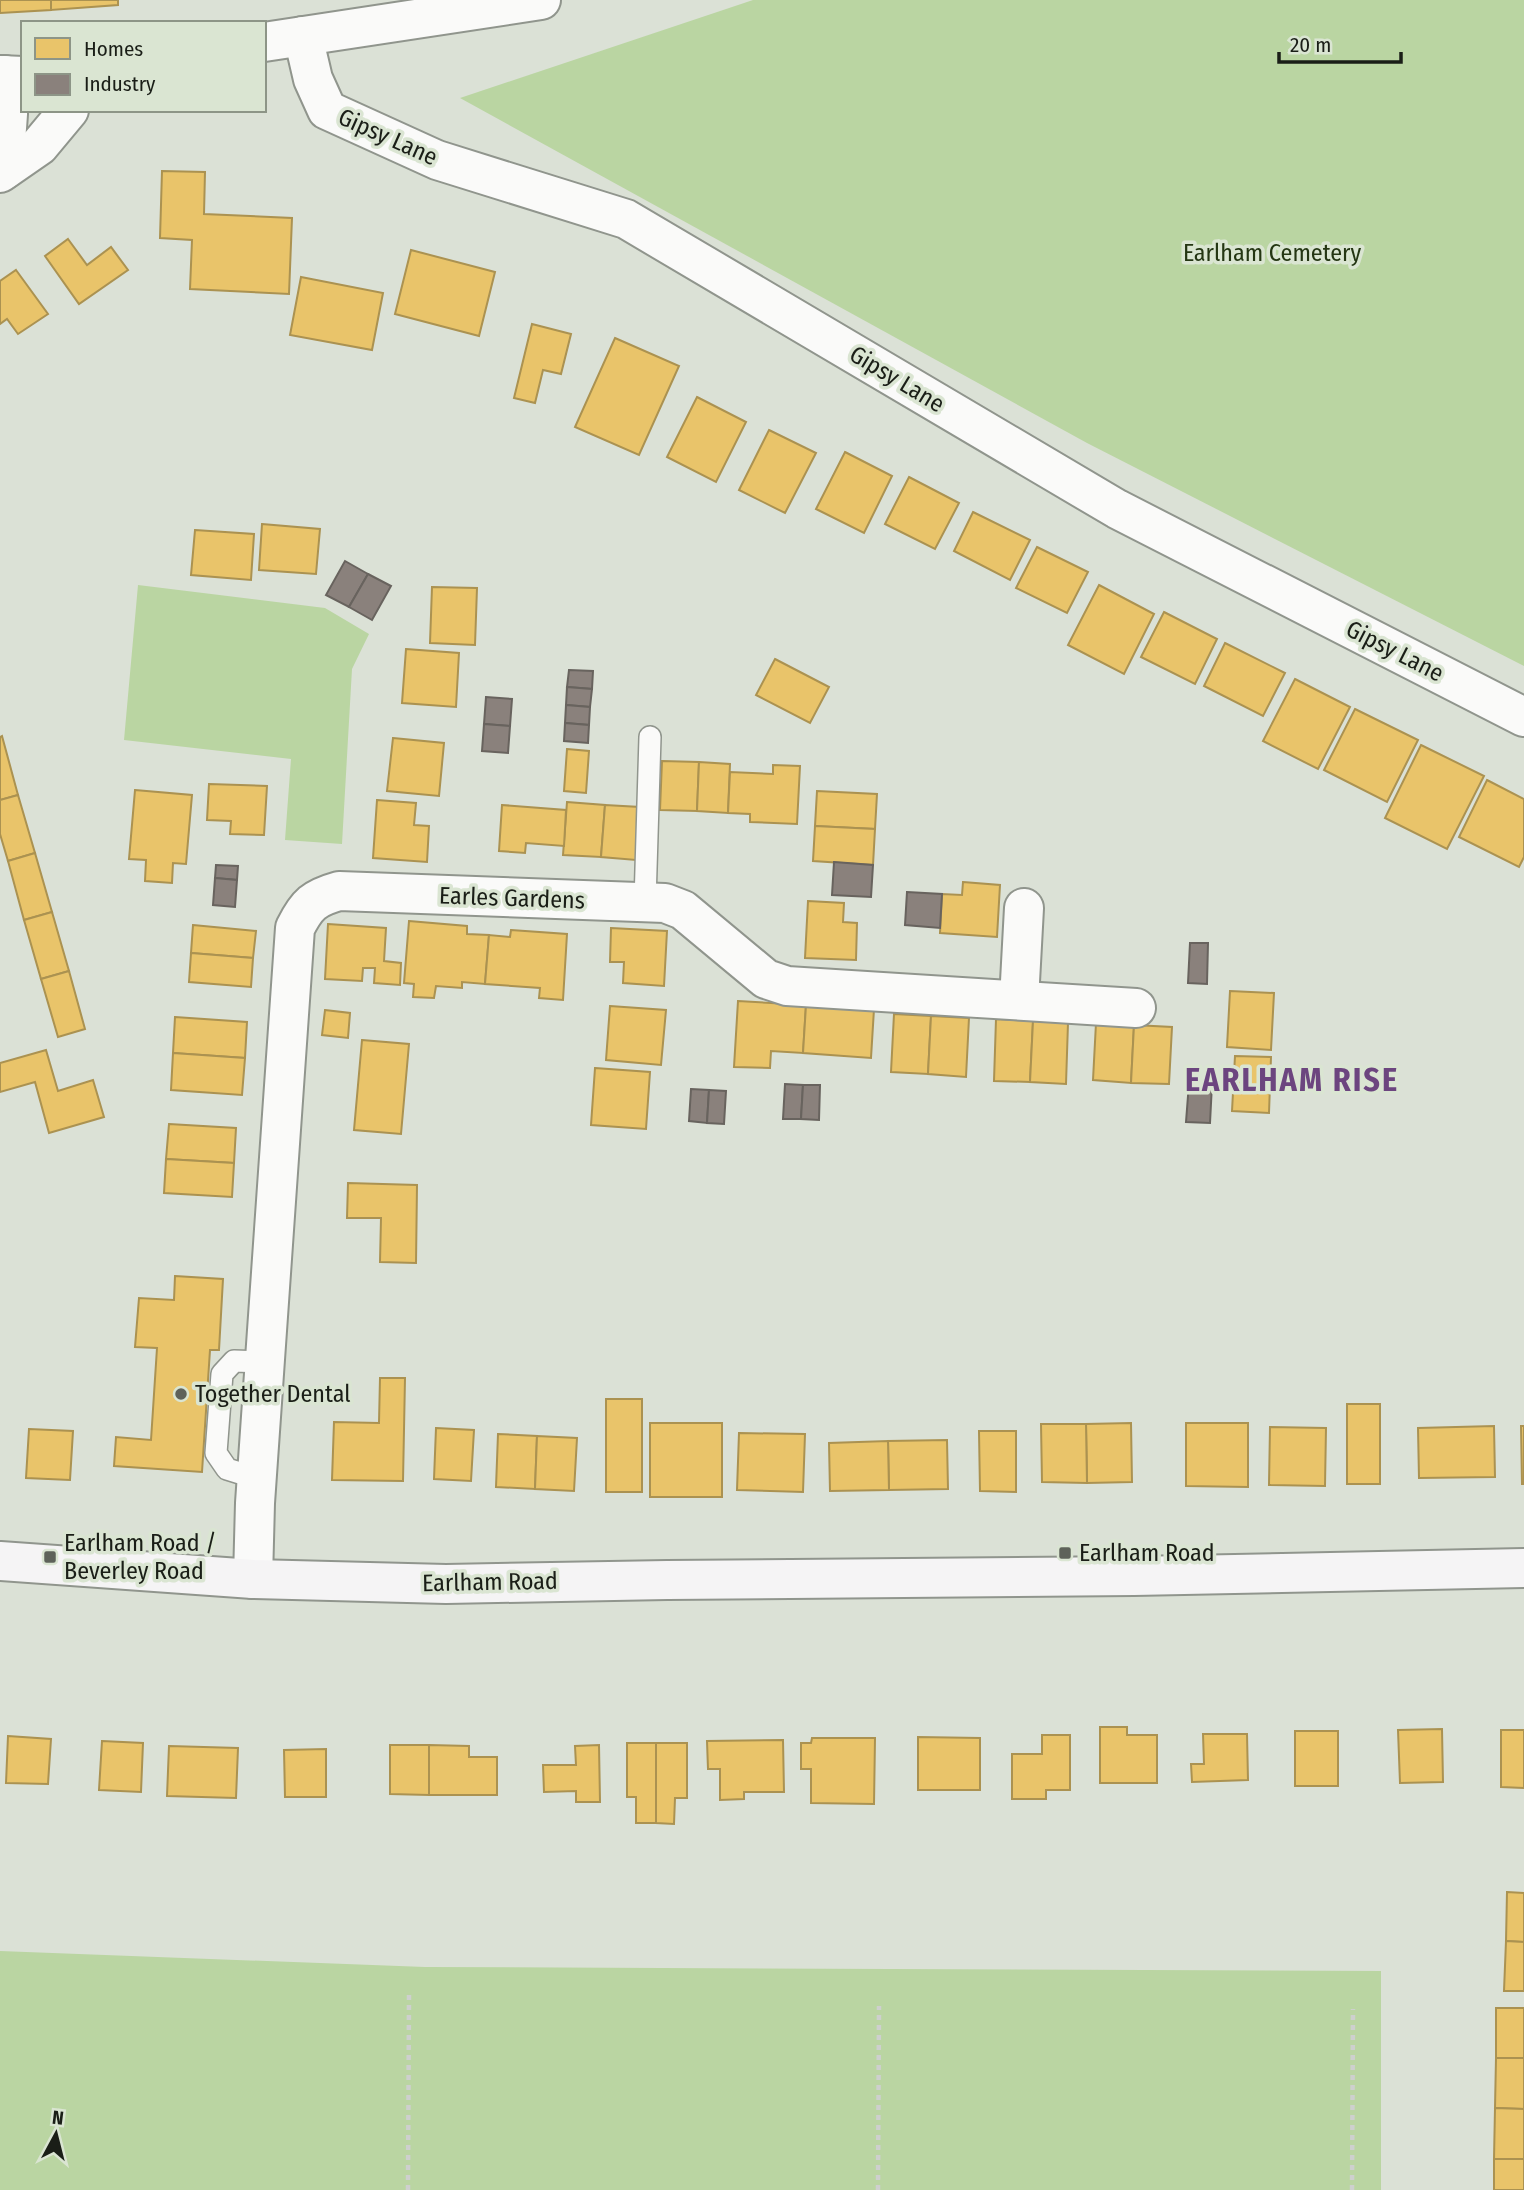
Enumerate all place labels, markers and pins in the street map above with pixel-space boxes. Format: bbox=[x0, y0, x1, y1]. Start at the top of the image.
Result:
place label: Together Dental bbox=[195, 1380, 351, 1408]
marker: Together Dental bbox=[173, 1386, 189, 1402]
place label: Earlham Road / Beverley Road bbox=[64, 1529, 217, 1585]
place label: Earlham Road bbox=[1079, 1539, 1215, 1567]
marker: Earlham Road bbox=[1057, 1545, 1073, 1561]
marker: Earlham Road / Beverley Road bbox=[42, 1549, 58, 1565]

